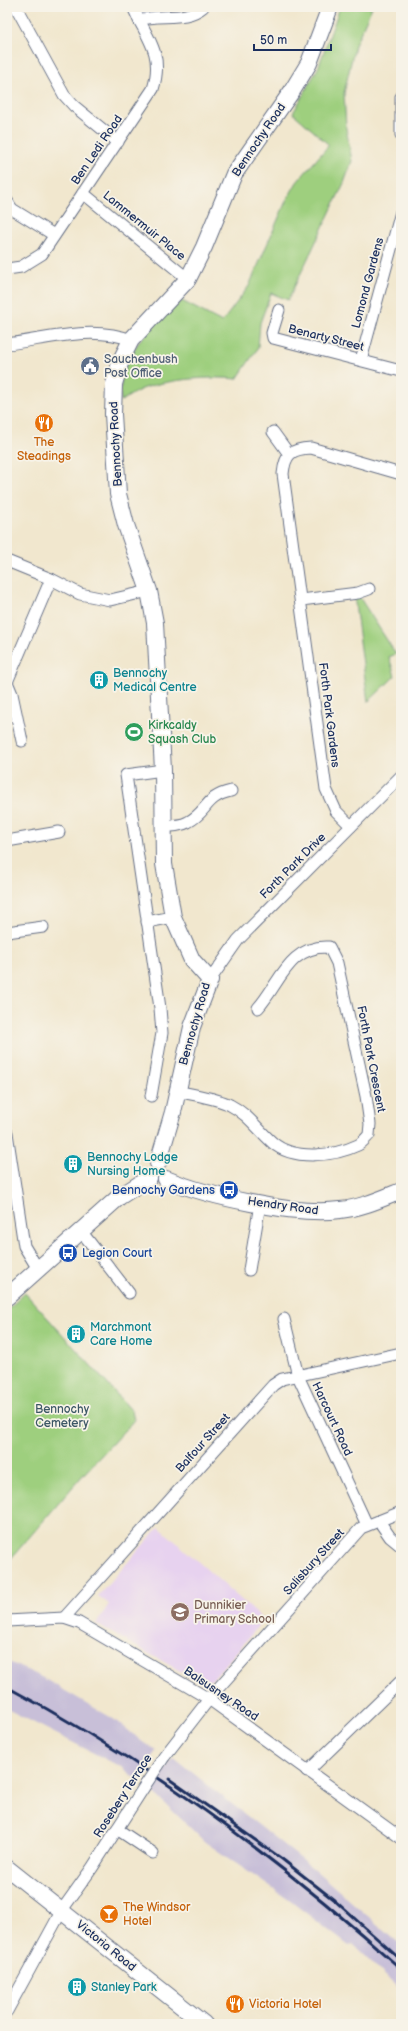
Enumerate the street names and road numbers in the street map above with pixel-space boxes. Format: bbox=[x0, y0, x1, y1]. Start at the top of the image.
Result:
street label: Bennochy Road bbox=[229, 100, 289, 180]
street label: Ben Ledi Road bbox=[68, 112, 126, 188]
street label: Lammermuir Place bbox=[100, 188, 188, 264]
street label: Lomond Gardens bbox=[349, 236, 387, 330]
street label: Benarty Street bbox=[287, 321, 366, 355]
street label: Bennochy Road bbox=[106, 401, 126, 487]
street label: Forth Park Gardens bbox=[315, 662, 343, 768]
street label: Forth Park Drive bbox=[257, 830, 329, 902]
street label: Bennochy Road bbox=[176, 981, 214, 1067]
street label: Forth Park Crescent bbox=[353, 1004, 389, 1114]
street label: Hendry Road bbox=[247, 1194, 319, 1218]
street label: Harcourt Road bbox=[308, 1380, 356, 1458]
street label: Balfour Street bbox=[172, 1410, 234, 1476]
street label: Salisbury Street bbox=[280, 1525, 348, 1598]
street label: Balsusney Road bbox=[181, 1663, 261, 1725]
street label: Rosebery Terrace bbox=[90, 1751, 156, 1841]
street label: Victoria Road bbox=[73, 1917, 139, 1975]

